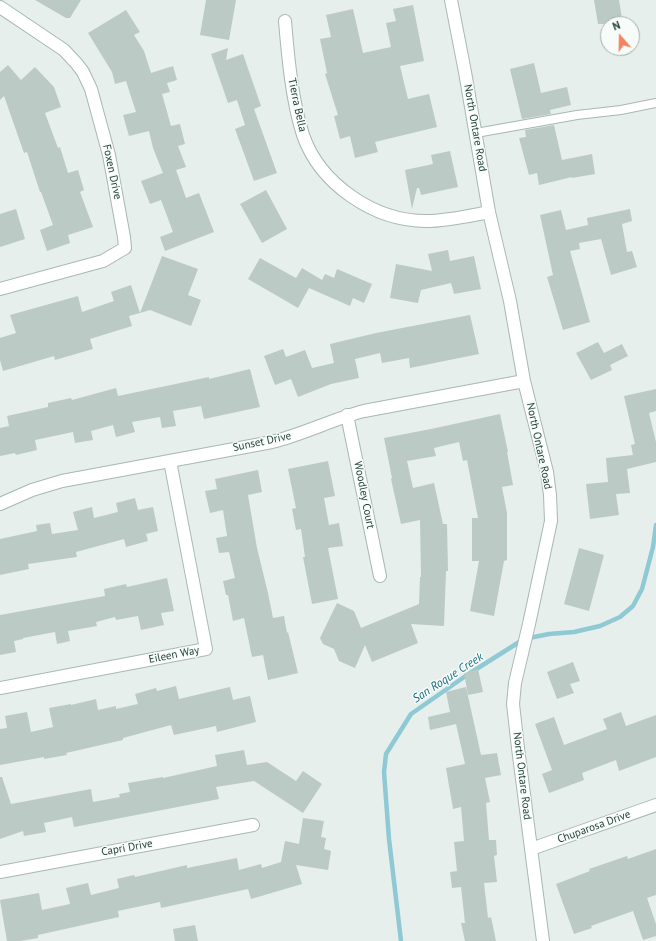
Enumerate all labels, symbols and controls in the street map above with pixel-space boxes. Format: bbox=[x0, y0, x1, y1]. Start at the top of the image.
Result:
north arrow bbox=[600, 16, 640, 56]
text: N bbox=[610, 18, 622, 33]
street label: Tierra Bella bbox=[285, 77, 309, 133]
street label: North Ontare Road bbox=[461, 83, 489, 173]
street label: Foxen Drive bbox=[100, 143, 124, 201]
street label: North Ontare Road bbox=[523, 401, 555, 491]
street label: Sunset Drive bbox=[232, 429, 292, 455]
street label: Woodley Court bbox=[351, 460, 377, 530]
street label: Eileen Way bbox=[148, 644, 200, 666]
water label: San Roque Creek bbox=[410, 650, 486, 706]
street label: North Ontare Road bbox=[510, 731, 534, 821]
street label: Chuparosa Drive bbox=[556, 808, 632, 846]
street label: Capri Drive bbox=[100, 837, 154, 859]

